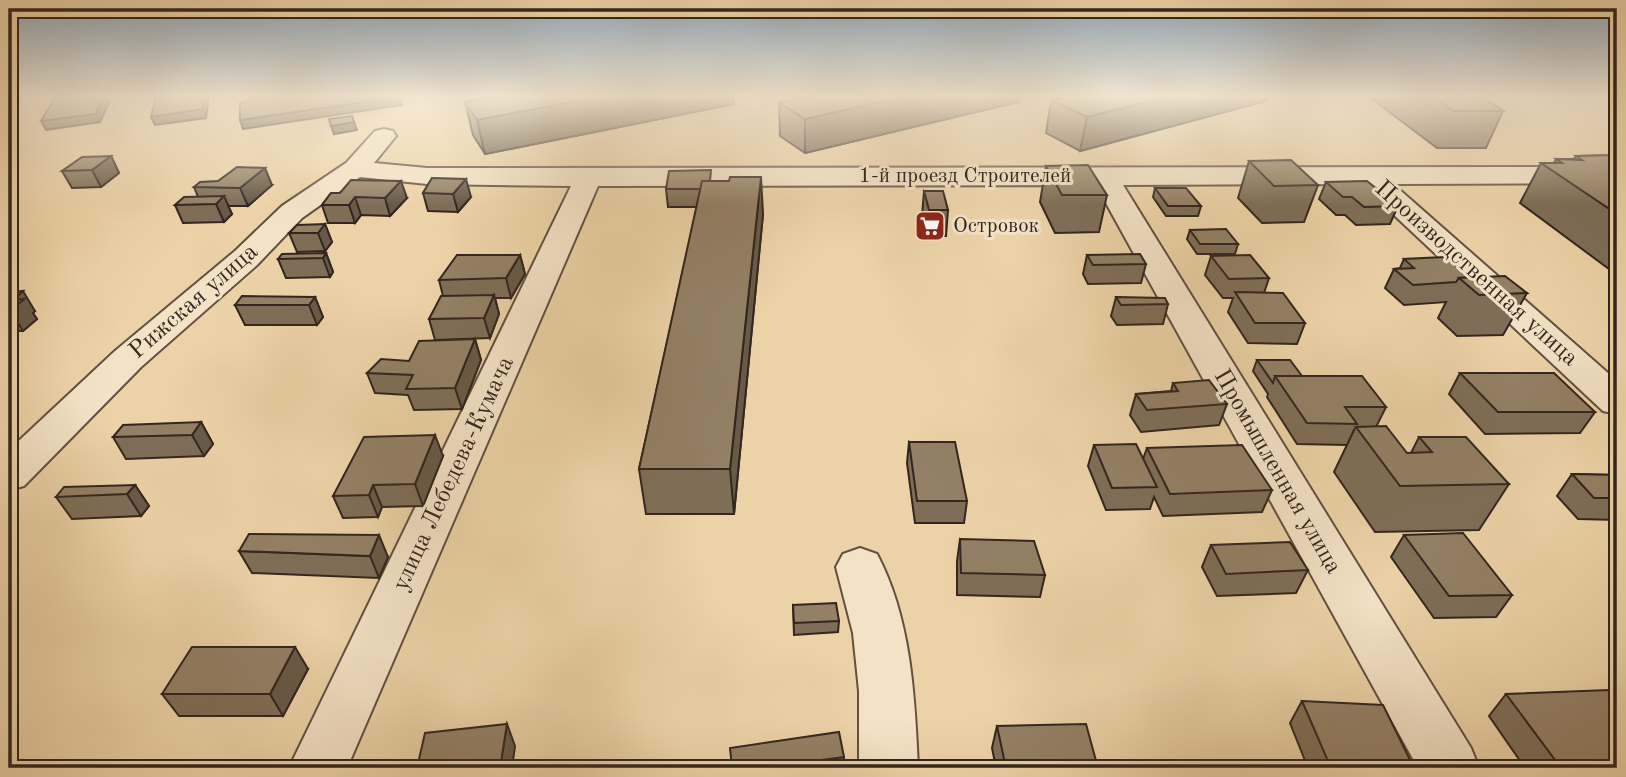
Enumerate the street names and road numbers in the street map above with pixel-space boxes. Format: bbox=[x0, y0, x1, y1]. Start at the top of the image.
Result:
street label: 1-й проезд Строителей bbox=[859, 166, 1071, 187]
street label: Производственная улица bbox=[1370, 177, 1582, 371]
street label: Рижская улица bbox=[125, 240, 263, 364]
street label: улица Лебедева-Кумача bbox=[389, 353, 519, 595]
street label: Промышленная улица bbox=[1209, 366, 1345, 579]

